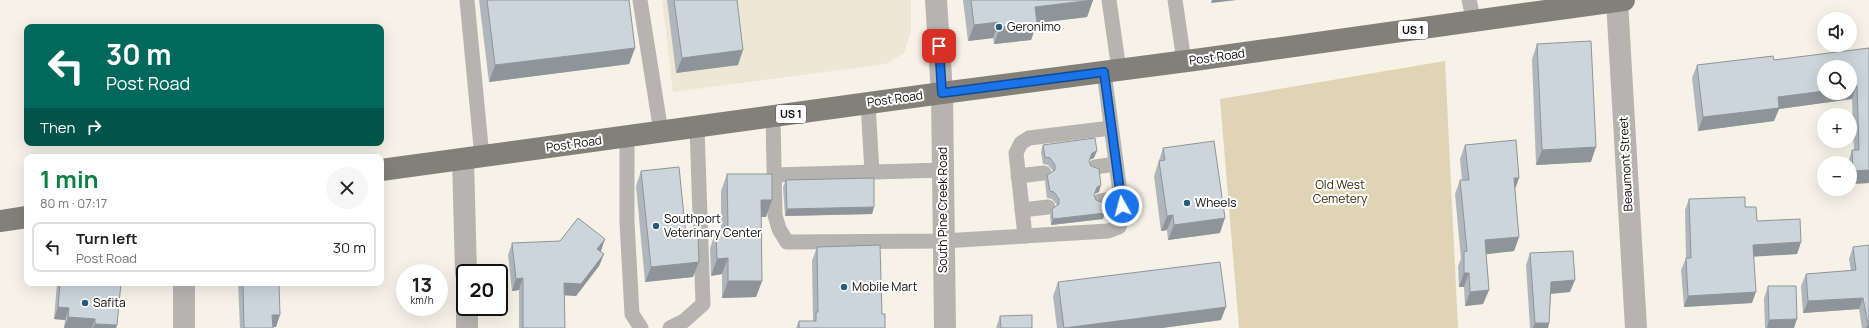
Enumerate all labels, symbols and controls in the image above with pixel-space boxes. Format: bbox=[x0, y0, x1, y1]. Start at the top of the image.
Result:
map controls bbox=[1817, 12, 1857, 196]
button: sound bbox=[1817, 12, 1857, 52]
place label: Geronimo bbox=[1007, 18, 1061, 35]
road number: US 1 bbox=[1398, 21, 1428, 39]
marker: Geronimo bbox=[994, 22, 1004, 32]
pin bbox=[922, 29, 956, 63]
text: 30 m bbox=[106, 35, 171, 73]
icon: arrive bbox=[928, 35, 950, 57]
icon: left bbox=[40, 40, 92, 92]
street label: Post Road bbox=[1188, 44, 1246, 69]
button: search bbox=[1817, 60, 1857, 100]
text: Post Road bbox=[106, 71, 190, 95]
street label: Post Road bbox=[866, 86, 924, 111]
road number: US 1 bbox=[776, 105, 806, 123]
button: + bbox=[1817, 108, 1857, 148]
icon: right bbox=[83, 116, 105, 138]
street label: Beaumont Street bbox=[1615, 116, 1636, 212]
text: Then bbox=[40, 117, 75, 138]
street label: Post Road bbox=[545, 131, 603, 156]
street label: South Pine Creek Road bbox=[934, 147, 951, 273]
button: − bbox=[1817, 156, 1857, 196]
text: 1 min bbox=[40, 162, 99, 195]
button: close bbox=[326, 167, 368, 209]
park label: Old West Cemetery bbox=[1313, 176, 1368, 207]
position arrow bbox=[1101, 185, 1143, 227]
text: 80 m · 07:17 bbox=[40, 194, 107, 212]
place label: Wheels bbox=[1195, 194, 1236, 211]
marker: Wheels bbox=[1182, 198, 1192, 208]
place label: Southport Veterinary Center bbox=[664, 210, 762, 241]
marker: Southport Veterinary Center bbox=[651, 221, 661, 231]
text: Turn left bbox=[76, 228, 138, 249]
icon: left bbox=[42, 236, 64, 258]
text: 30 m bbox=[333, 237, 366, 258]
text: Post Road bbox=[76, 249, 137, 267]
speed limit sign: 20 bbox=[456, 264, 508, 316]
text: 13 bbox=[412, 271, 432, 298]
place label: Mobile Mart bbox=[852, 278, 917, 295]
marker: Mobile Mart bbox=[839, 282, 849, 292]
text: km/h bbox=[410, 293, 434, 307]
place label: Safita bbox=[93, 294, 126, 311]
marker: Safita bbox=[80, 298, 90, 308]

